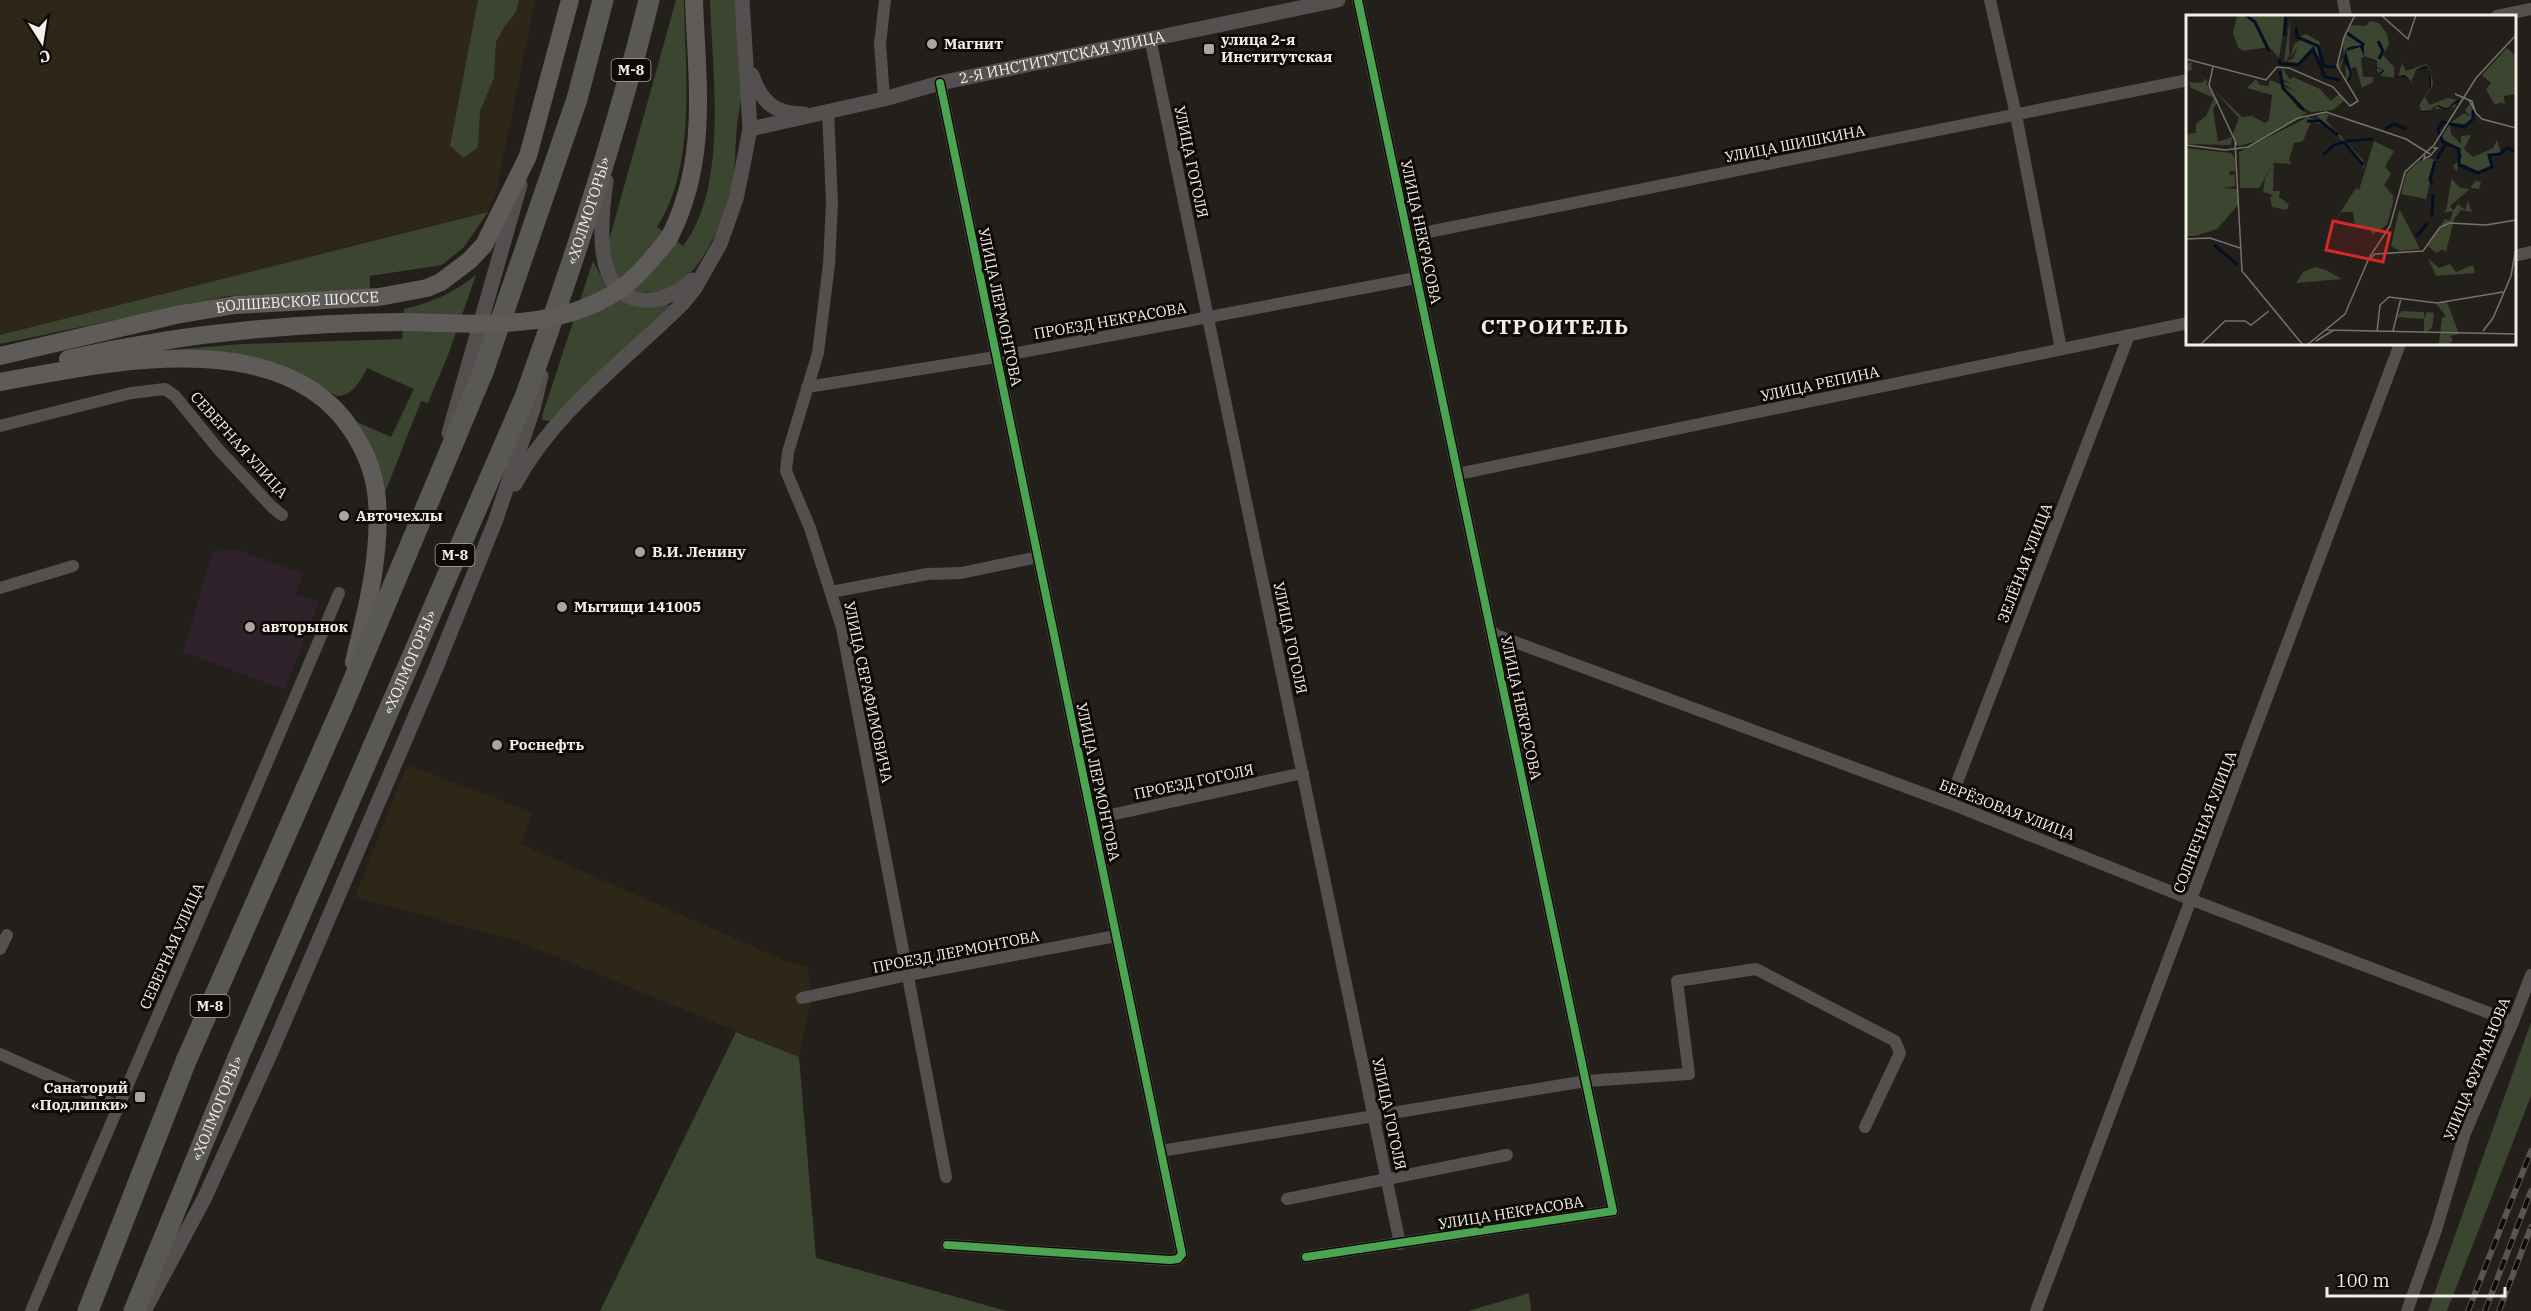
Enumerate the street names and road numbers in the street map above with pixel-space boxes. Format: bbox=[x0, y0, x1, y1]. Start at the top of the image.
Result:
street label: 2-Я ИНСТИТУТСКАЯ УЛИЦА bbox=[957, 26, 1167, 88]
road number: М-8 bbox=[612, 59, 650, 81]
street label: УЛИЦА ГОГОЛЯ bbox=[1170, 104, 1213, 220]
street label: УЛИЦА ШИШКИНА bbox=[1723, 120, 1867, 166]
street label: «ХОЛМОГОРЫ» bbox=[562, 154, 614, 267]
street label: УЛИЦА НЕКРАСОВА bbox=[1397, 158, 1446, 306]
street label: УЛИЦА ЛЕРМОНТОВА bbox=[974, 226, 1027, 389]
street label: БОЛШЕВСКОЕ ШОССЕ bbox=[214, 287, 379, 317]
street label: ПРОЕЗД НЕКРАСОВА bbox=[1032, 298, 1188, 343]
street label: УЛИЦА РЕПИНА bbox=[1759, 362, 1882, 405]
street label: СЕВЕРНАЯ УЛИЦА bbox=[187, 387, 293, 502]
street label: ЗЕЛЁНАЯ УЛИЦА bbox=[1993, 500, 2056, 625]
road number: М-8 bbox=[436, 544, 474, 566]
street label: УЛИЦА ГОГОЛЯ bbox=[1269, 580, 1312, 696]
street label: УЛИЦА СЕРАФИМОВИЧА bbox=[840, 600, 897, 785]
street label: «ХОЛМОГОРЫ» bbox=[378, 607, 440, 717]
street label: УЛИЦА НЕКРАСОВА bbox=[1497, 634, 1546, 782]
street label: УЛИЦА ЛЕРМОНТОВА bbox=[1072, 701, 1125, 864]
street label: СОЛНЕЧНАЯ УЛИЦА bbox=[2169, 747, 2241, 896]
street label: ПРОЕЗД ГОГОЛЯ bbox=[1132, 760, 1256, 804]
street label: БЕРЁЗОВАЯ УЛИЦА bbox=[1937, 775, 2078, 844]
street label: СЕВЕРНАЯ УЛИЦА bbox=[135, 879, 208, 1012]
street label: ПРОЕЗД ЛЕРМОНТОВА bbox=[871, 926, 1042, 977]
street label: УЛИЦА ФУРМАНОВА bbox=[2439, 994, 2514, 1143]
road number: М-8 bbox=[190, 995, 230, 1017]
street label: «ХОЛМОГОРЫ» bbox=[187, 1053, 247, 1163]
street label: УЛИЦА ГОГОЛЯ bbox=[1368, 1056, 1411, 1172]
street label: УЛИЦА НЕКРАСОВА bbox=[1437, 1192, 1586, 1233]

